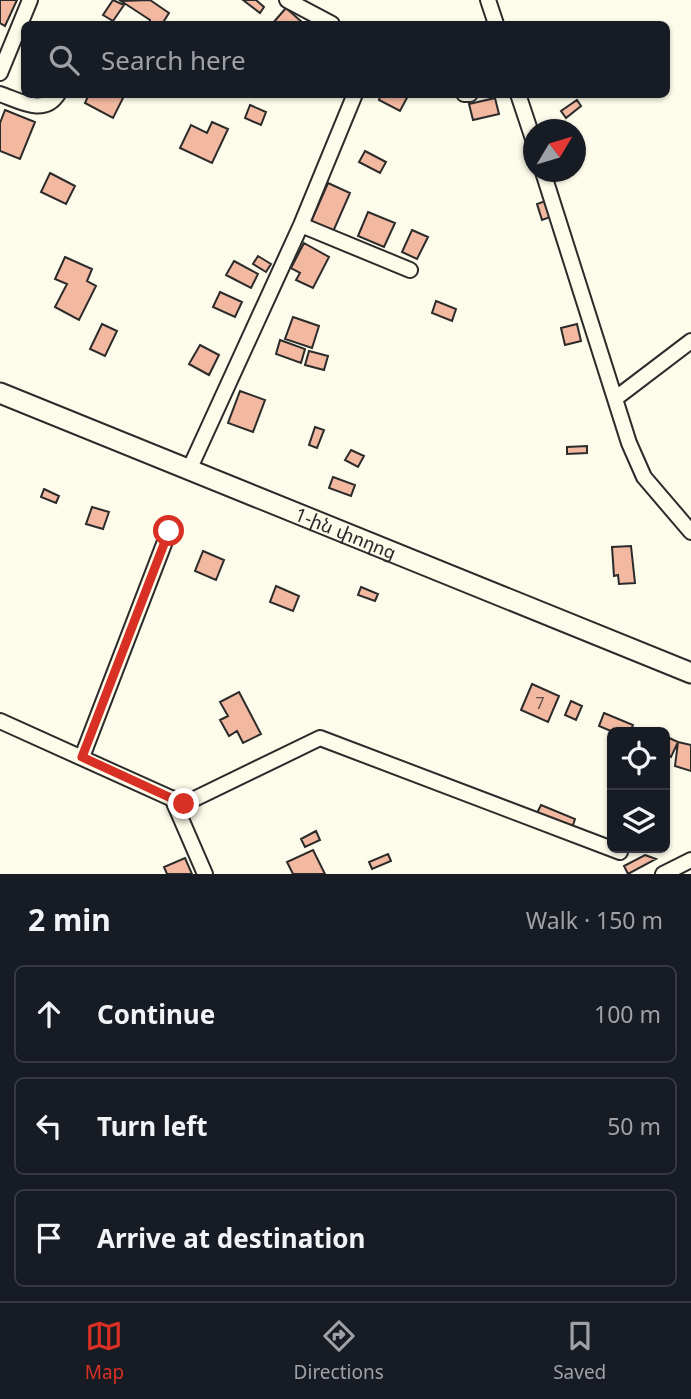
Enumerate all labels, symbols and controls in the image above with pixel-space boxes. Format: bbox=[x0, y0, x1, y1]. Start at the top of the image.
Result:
search box bbox=[21, 21, 670, 98]
icon: search bbox=[45, 41, 83, 79]
text: Search here bbox=[101, 42, 246, 78]
north arrow bbox=[523, 119, 586, 182]
street label: 1-ին փողոց bbox=[291, 501, 400, 565]
route start bbox=[153, 515, 184, 546]
house number: 7 bbox=[535, 692, 545, 714]
map controls bbox=[607, 727, 670, 853]
button: locate bbox=[607, 727, 670, 790]
route end bbox=[168, 788, 199, 819]
button: layers bbox=[607, 790, 670, 853]
text: 2 min bbox=[28, 899, 111, 940]
text: Walk · 150 m bbox=[526, 904, 663, 936]
icon: ahead bbox=[30, 995, 68, 1033]
text: Continue bbox=[97, 996, 215, 1032]
text: 100 m bbox=[594, 998, 661, 1030]
icon: left bbox=[30, 1107, 68, 1145]
text: Turn left bbox=[97, 1108, 208, 1144]
text: 50 m bbox=[607, 1110, 661, 1142]
icon: arrive bbox=[30, 1219, 68, 1257]
text: Arrive at destination bbox=[97, 1220, 366, 1256]
tab: Map bbox=[85, 1317, 124, 1385]
tab: Directions bbox=[294, 1317, 384, 1385]
tab: Saved bbox=[553, 1317, 606, 1385]

